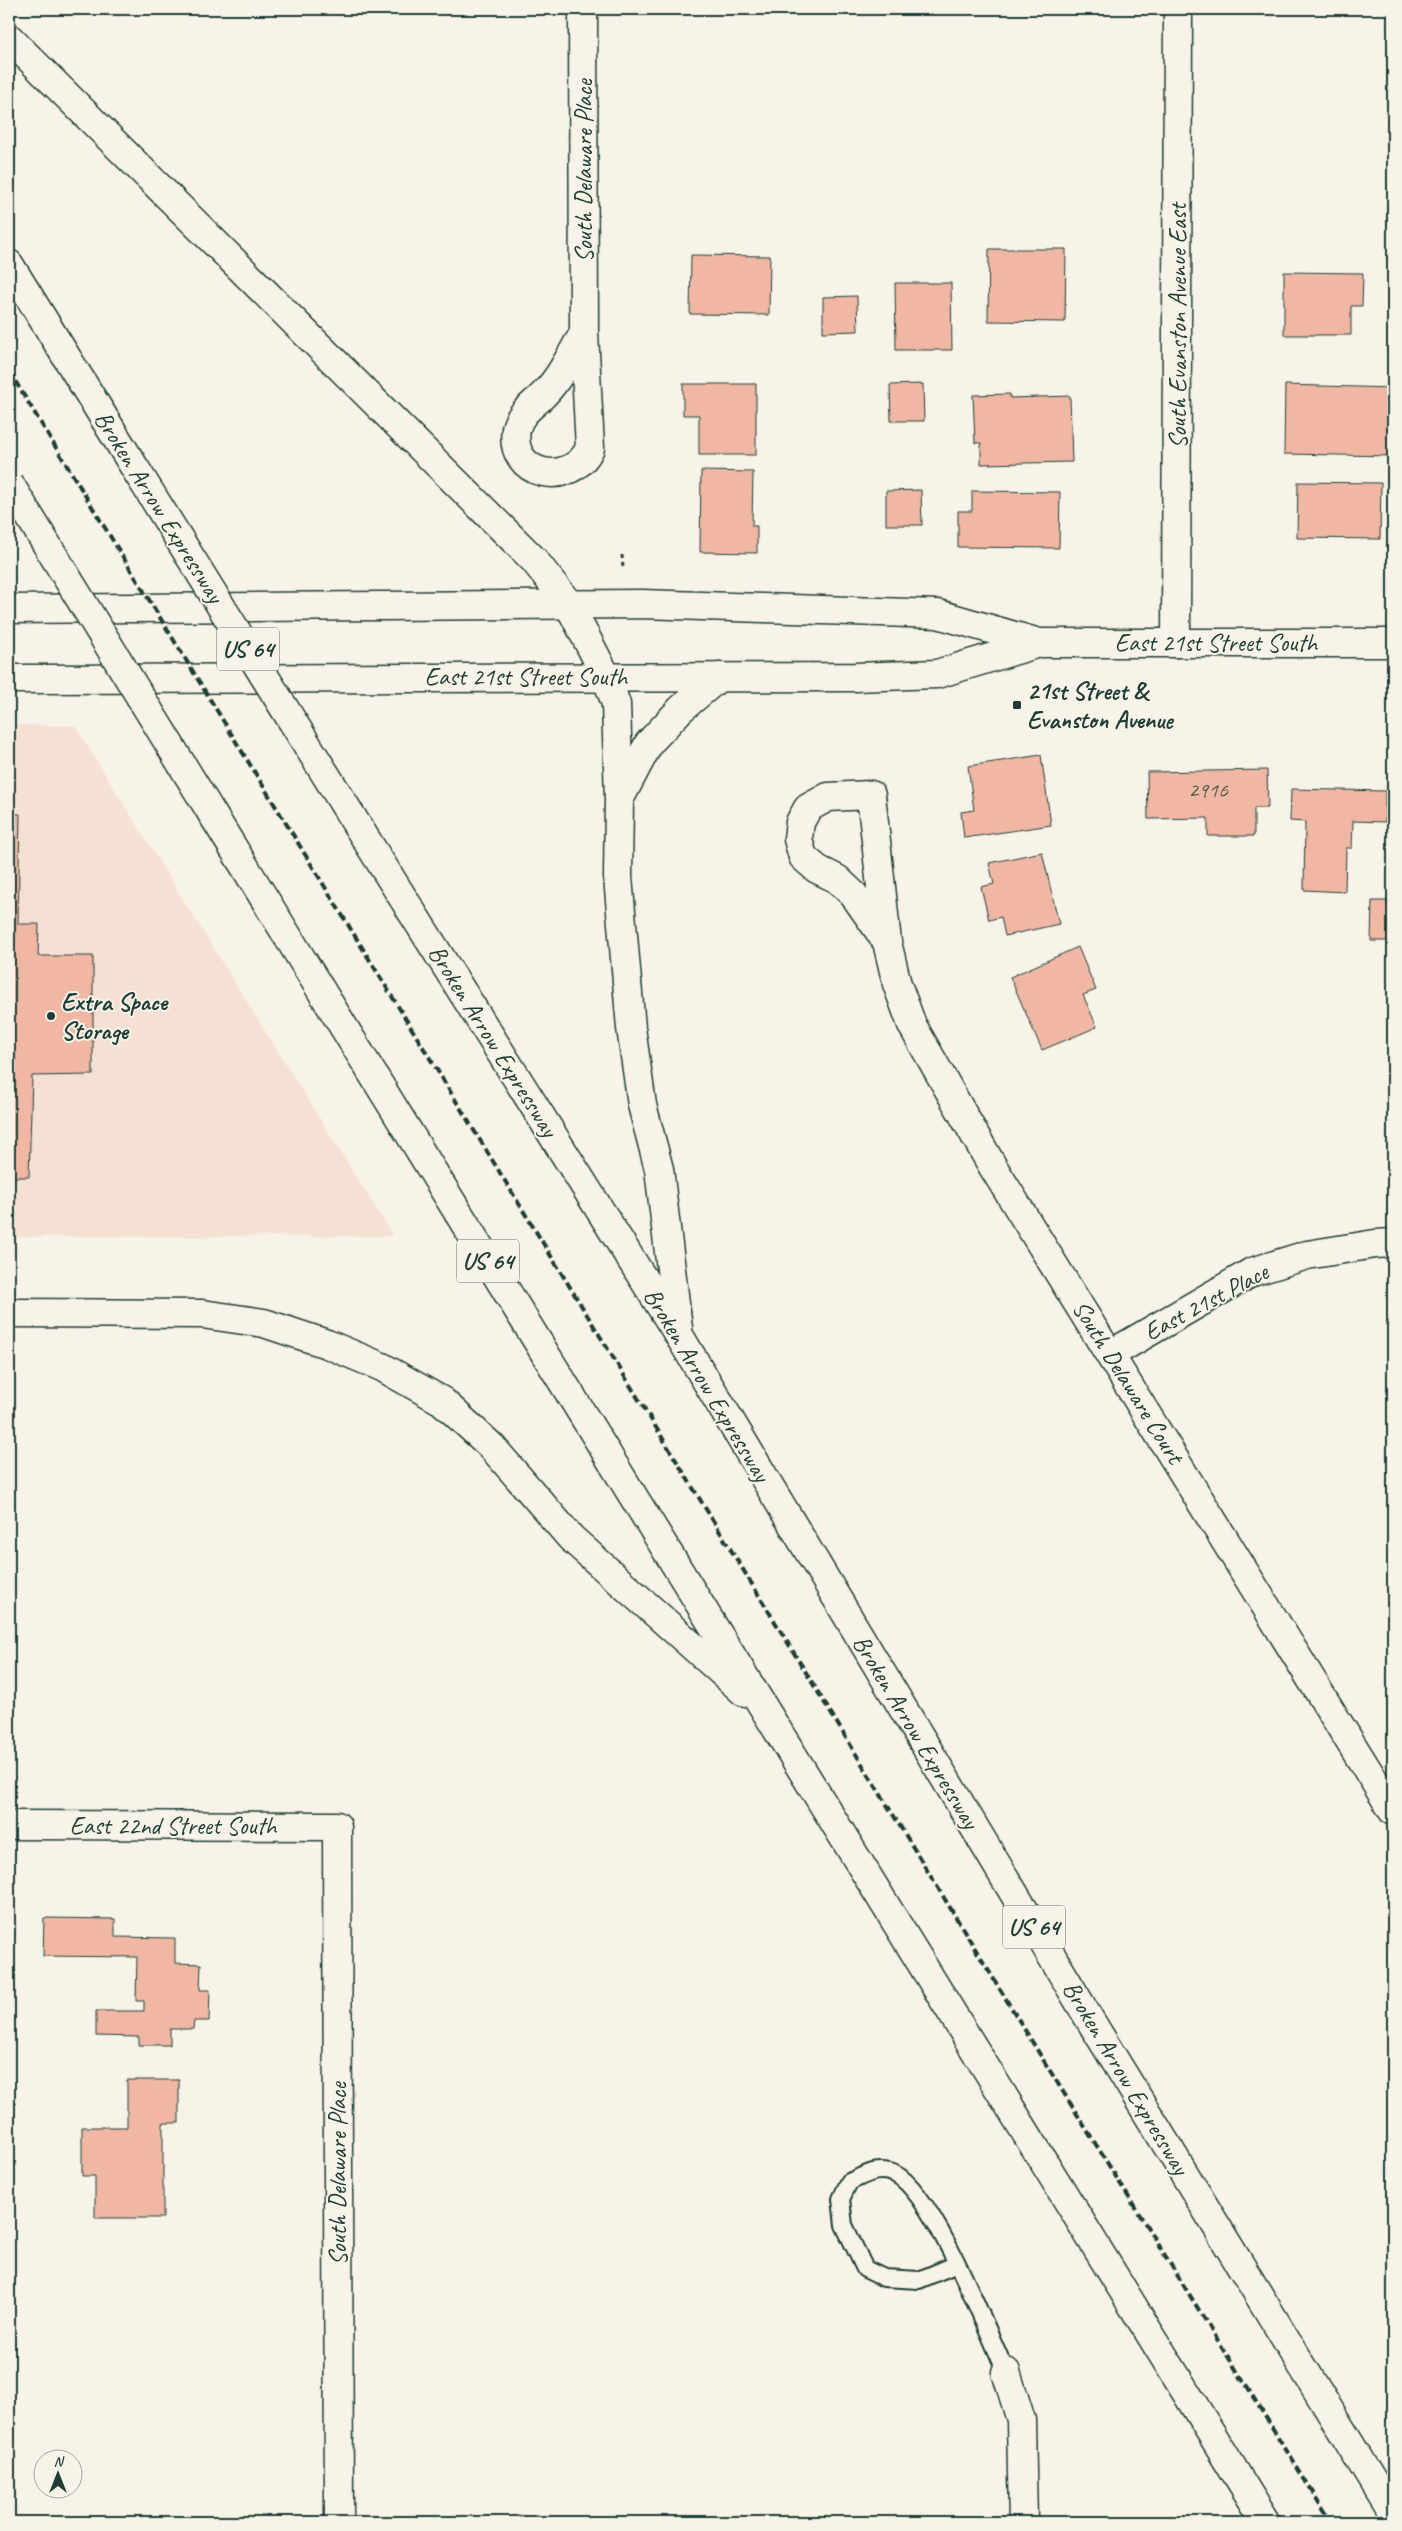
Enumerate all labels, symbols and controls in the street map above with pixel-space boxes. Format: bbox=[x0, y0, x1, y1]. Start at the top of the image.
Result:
street label: South Delaware Place bbox=[568, 78, 600, 263]
street label: South Evanston Avenue East bbox=[1162, 201, 1194, 449]
street label: Broken Arrow Expressway bbox=[87, 405, 232, 611]
street label: East 21st Street South bbox=[1115, 627, 1319, 659]
road number: US 64 bbox=[217, 628, 279, 671]
street label: East 21st Street South bbox=[425, 661, 629, 693]
place label: 21st Street & Evanston Avenue bbox=[1027, 675, 1174, 736]
marker: 21st Street & Evanston Avenue bbox=[1011, 699, 1023, 711]
house number: 2916 bbox=[1188, 776, 1229, 804]
street label: Broken Arrow Expressway bbox=[421, 939, 566, 1145]
place label: Extra Space Storage bbox=[61, 986, 169, 1047]
marker: Extra Space Storage bbox=[45, 1010, 57, 1022]
road number: US 64 bbox=[457, 1240, 519, 1282]
street label: East 21st Place bbox=[1138, 1255, 1275, 1348]
street label: Broken Arrow Expressway bbox=[636, 1282, 779, 1490]
street label: South Delaware Court bbox=[1065, 1294, 1192, 1472]
street label: Broken Arrow Expressway bbox=[845, 1629, 988, 1837]
street label: East 22nd Street South bbox=[70, 1810, 278, 1842]
road number: US 64 bbox=[1003, 1905, 1065, 1948]
street label: Broken Arrow Expressway bbox=[1055, 1975, 1198, 2183]
street label: South Delaware Place bbox=[322, 2081, 354, 2266]
north arrow bbox=[32, 2448, 82, 2498]
text: N bbox=[54, 2453, 65, 2470]

